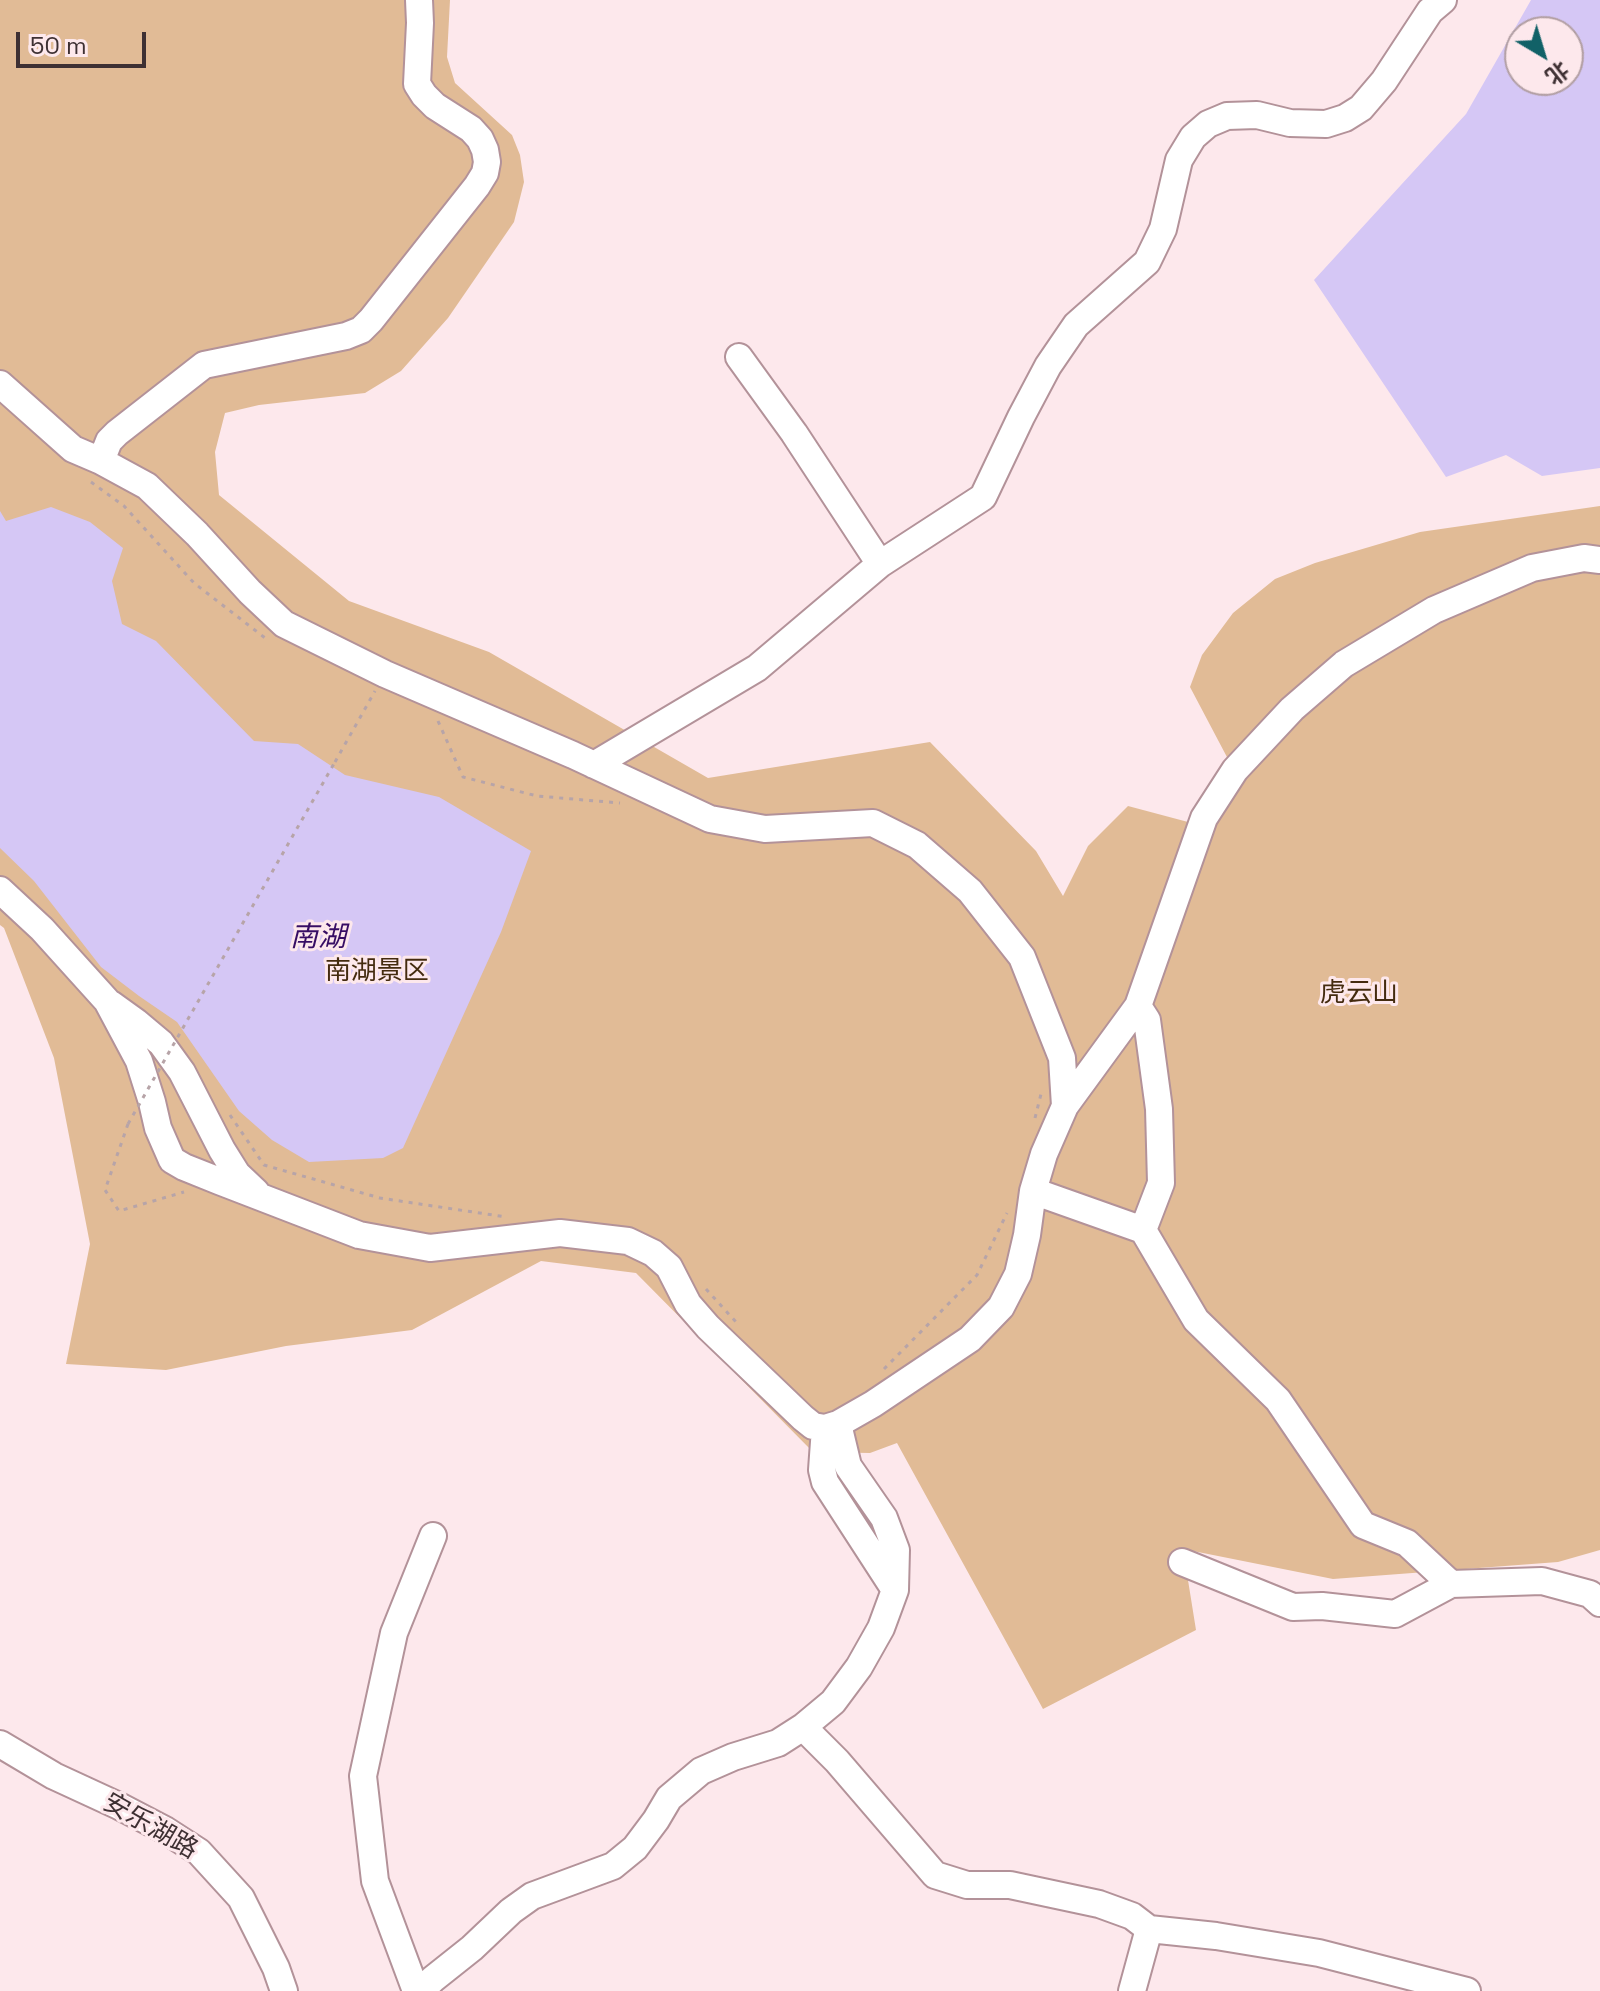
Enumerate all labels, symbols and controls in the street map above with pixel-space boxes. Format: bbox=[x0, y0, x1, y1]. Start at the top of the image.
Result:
scale bar bbox=[20, 16, 150, 66]
north arrow bbox=[1504, 16, 1584, 96]
text: 50 m bbox=[30, 30, 87, 61]
text: 北 bbox=[1540, 56, 1575, 91]
water label: 南湖 bbox=[290, 921, 346, 955]
park label: 南湖景区 bbox=[325, 956, 429, 988]
park label: 虎云山 bbox=[1320, 978, 1398, 1010]
street label: 安乐湖路 bbox=[97, 1787, 203, 1867]

